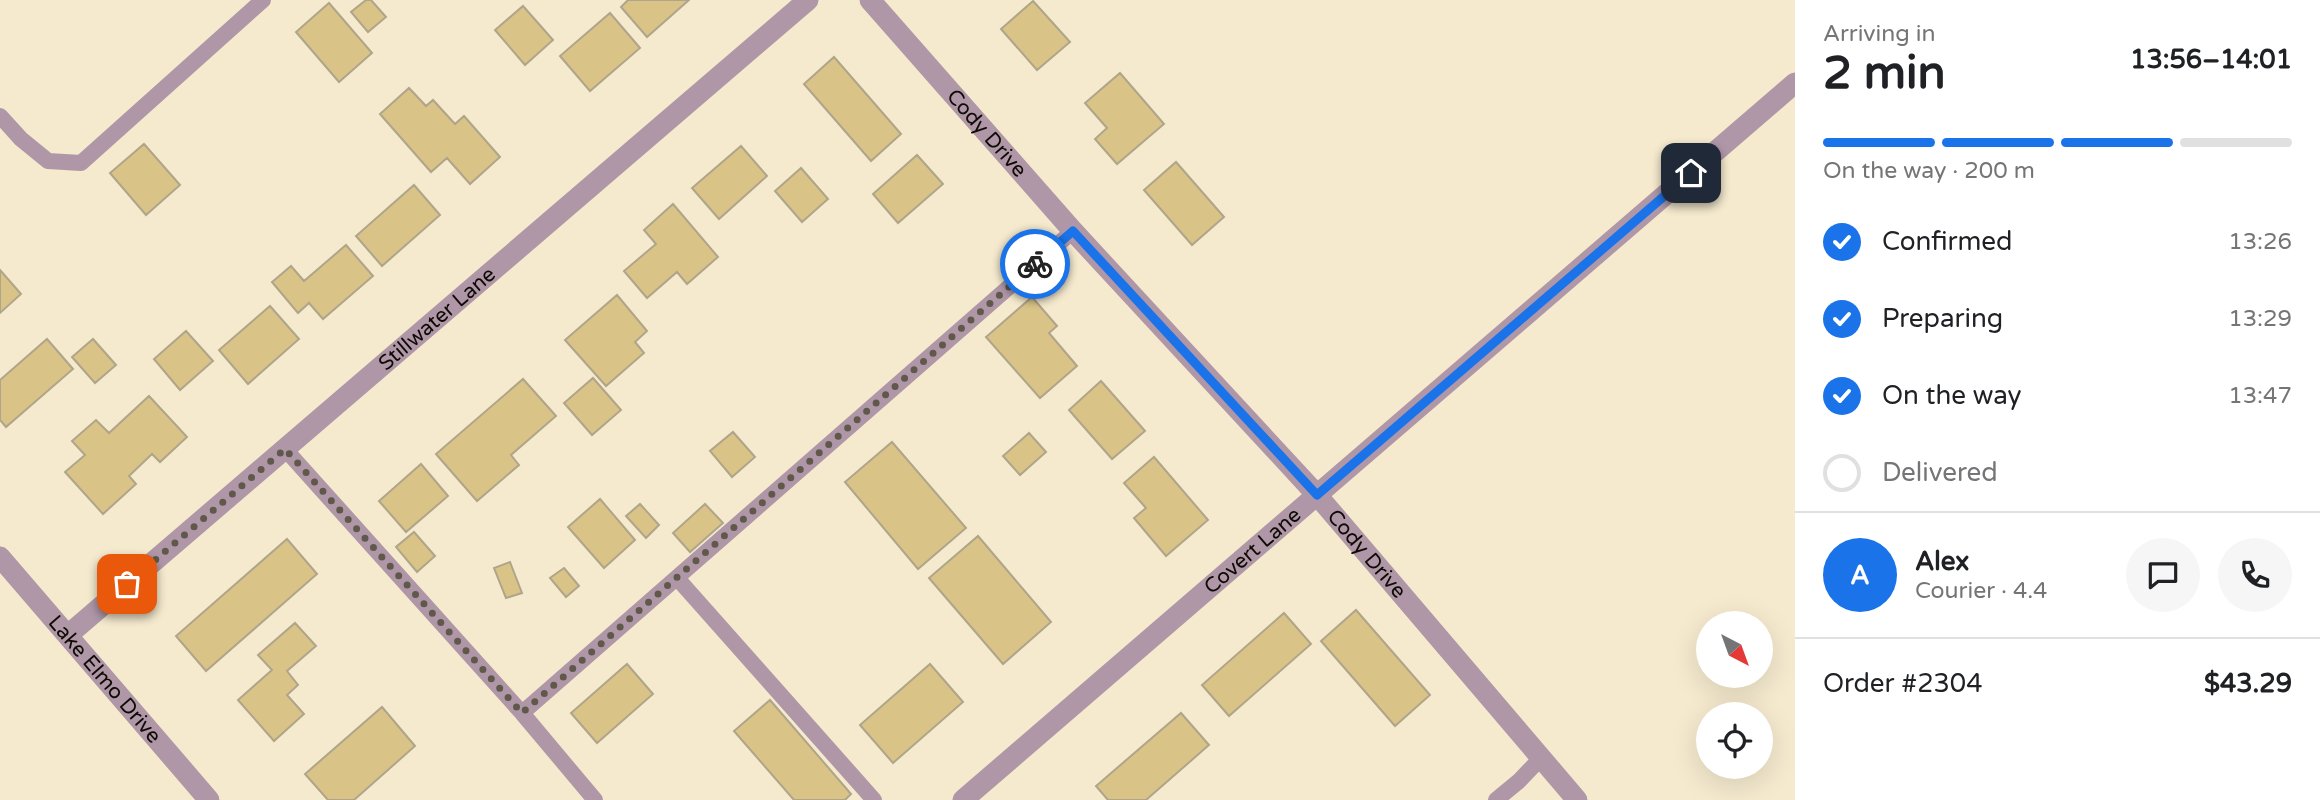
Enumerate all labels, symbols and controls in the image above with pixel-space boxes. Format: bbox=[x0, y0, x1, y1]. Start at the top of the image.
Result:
text: Arriving in bbox=[1823, 20, 1936, 48]
text: 13:56–14:01 bbox=[2130, 44, 2292, 75]
text: 2 min bbox=[1823, 46, 1946, 101]
street label: Cody Drive bbox=[942, 84, 1032, 182]
pin bbox=[1661, 143, 1721, 203]
icon: home bbox=[1672, 154, 1710, 192]
text: On the way · 200 m bbox=[1823, 157, 2035, 185]
icon: check bbox=[1823, 223, 1861, 261]
text: Confirmed bbox=[1882, 226, 2012, 257]
text: 13:26 bbox=[2228, 228, 2292, 256]
courier bbox=[1000, 229, 1070, 299]
icon: bike bbox=[1016, 245, 1054, 283]
street label: Stillwater Lane bbox=[373, 261, 501, 376]
icon: check bbox=[1823, 300, 1861, 338]
text: Preparing bbox=[1882, 303, 2003, 334]
text: 13:29 bbox=[2228, 305, 2292, 333]
icon: check bbox=[1823, 377, 1861, 415]
text: On the way bbox=[1882, 380, 2022, 411]
text: 13:47 bbox=[2228, 382, 2292, 410]
text: Delivered bbox=[1882, 457, 1998, 488]
street label: Covert Lane bbox=[1199, 502, 1306, 599]
street label: Cody Drive bbox=[1322, 504, 1412, 603]
button: chat bbox=[2126, 538, 2200, 612]
button: phone bbox=[2218, 538, 2292, 612]
text: Alex bbox=[1915, 546, 1969, 577]
pin bbox=[97, 554, 157, 614]
text: A bbox=[1850, 560, 1870, 591]
icon: bag bbox=[108, 565, 146, 603]
text: Courier · 4.4 bbox=[1915, 577, 2047, 605]
street label: Lake Elmo Drive bbox=[43, 610, 167, 748]
north arrow bbox=[1696, 611, 1773, 688]
map controls bbox=[1696, 611, 1773, 779]
text: Order #2304 bbox=[1823, 668, 1983, 699]
text: $43.29 bbox=[2204, 668, 2292, 699]
button: locate bbox=[1696, 702, 1773, 779]

